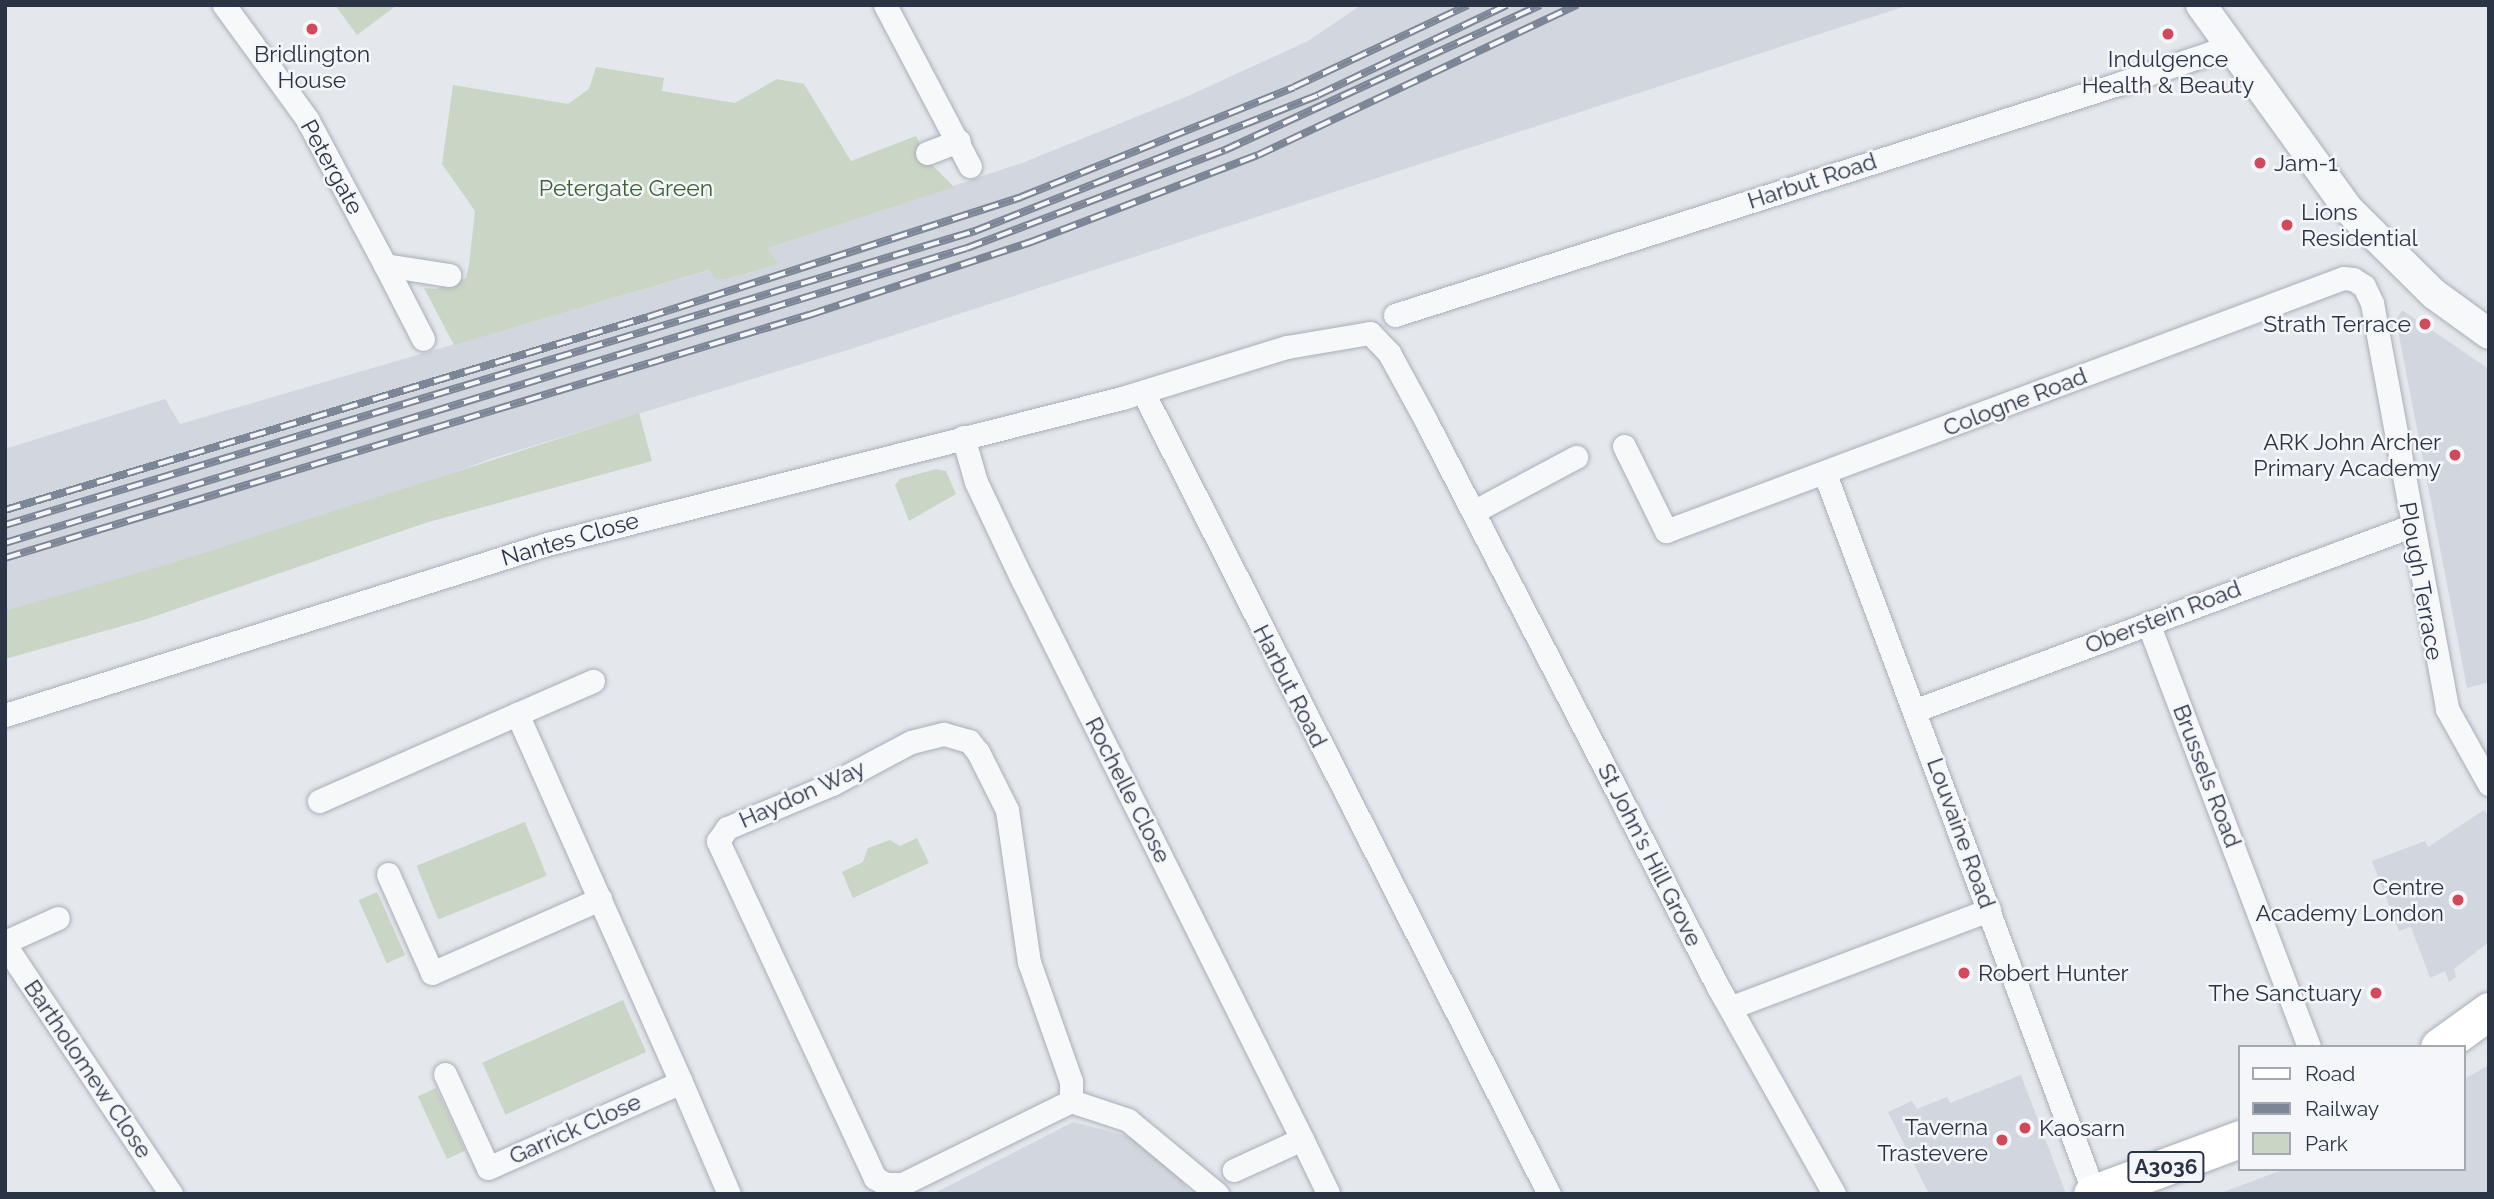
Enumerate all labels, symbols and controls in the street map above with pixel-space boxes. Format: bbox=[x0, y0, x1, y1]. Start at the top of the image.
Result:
marker: Bridlington House bbox=[304, 21, 320, 37]
marker: Indulgence Health & Beauty bbox=[2160, 26, 2176, 42]
place label: Bridlington House bbox=[254, 40, 370, 94]
place label: Indulgence Health & Beauty bbox=[2082, 45, 2254, 99]
street label: Petergate bbox=[295, 115, 369, 219]
street label: Harbut Road bbox=[1744, 147, 1880, 215]
place label: Jam-1 bbox=[2274, 149, 2338, 177]
marker: Jam-1 bbox=[2252, 155, 2268, 171]
park label: Petergate Green bbox=[539, 174, 713, 202]
place label: Lions Residential bbox=[2301, 198, 2418, 252]
marker: Lions Residential bbox=[2279, 217, 2295, 233]
place label: Strath Terrace bbox=[2262, 310, 2411, 338]
marker: Strath Terrace bbox=[2417, 316, 2433, 332]
street label: Cologne Road bbox=[1939, 362, 2091, 442]
place label: ARK John Archer Primary Academy bbox=[2252, 428, 2441, 482]
marker: ARK John Archer Primary Academy bbox=[2447, 447, 2463, 463]
street label: Plough Terrace bbox=[2393, 499, 2449, 663]
street label: Nantes Close bbox=[498, 506, 642, 572]
street label: Oberstein Road bbox=[2081, 575, 2245, 659]
street label: Harbut Road bbox=[1247, 620, 1333, 752]
street label: Brussels Road bbox=[2167, 700, 2247, 852]
street label: Rochelle Close bbox=[1079, 712, 1177, 868]
street label: Haydon Way bbox=[734, 754, 870, 834]
street label: Louvaine Road bbox=[1921, 754, 2001, 912]
street label: St John's Hill Grove bbox=[1592, 758, 1708, 952]
place label: Centre Academy London bbox=[2255, 873, 2444, 927]
marker: Centre Academy London bbox=[2450, 892, 2466, 908]
place label: Robert Hunter bbox=[1978, 959, 2129, 987]
marker: Robert Hunter bbox=[1956, 965, 1972, 981]
street label: Bartholomew Close bbox=[18, 974, 158, 1164]
place label: The Sanctuary bbox=[2208, 979, 2362, 1007]
marker: The Sanctuary bbox=[2368, 985, 2384, 1001]
legend bbox=[2238, 1045, 2466, 1171]
text: Road bbox=[2305, 1061, 2355, 1086]
street label: Garrick Close bbox=[505, 1088, 645, 1170]
text: Railway bbox=[2305, 1096, 2379, 1121]
place label: Taverna Trastevere bbox=[1877, 1113, 1988, 1167]
place label: Kaosarn bbox=[2039, 1114, 2125, 1142]
marker: Kaosarn bbox=[2017, 1120, 2033, 1136]
text: Park bbox=[2305, 1131, 2348, 1156]
marker: Taverna Trastevere bbox=[1994, 1132, 2010, 1148]
road number: A3036 bbox=[2126, 1150, 2206, 1184]

